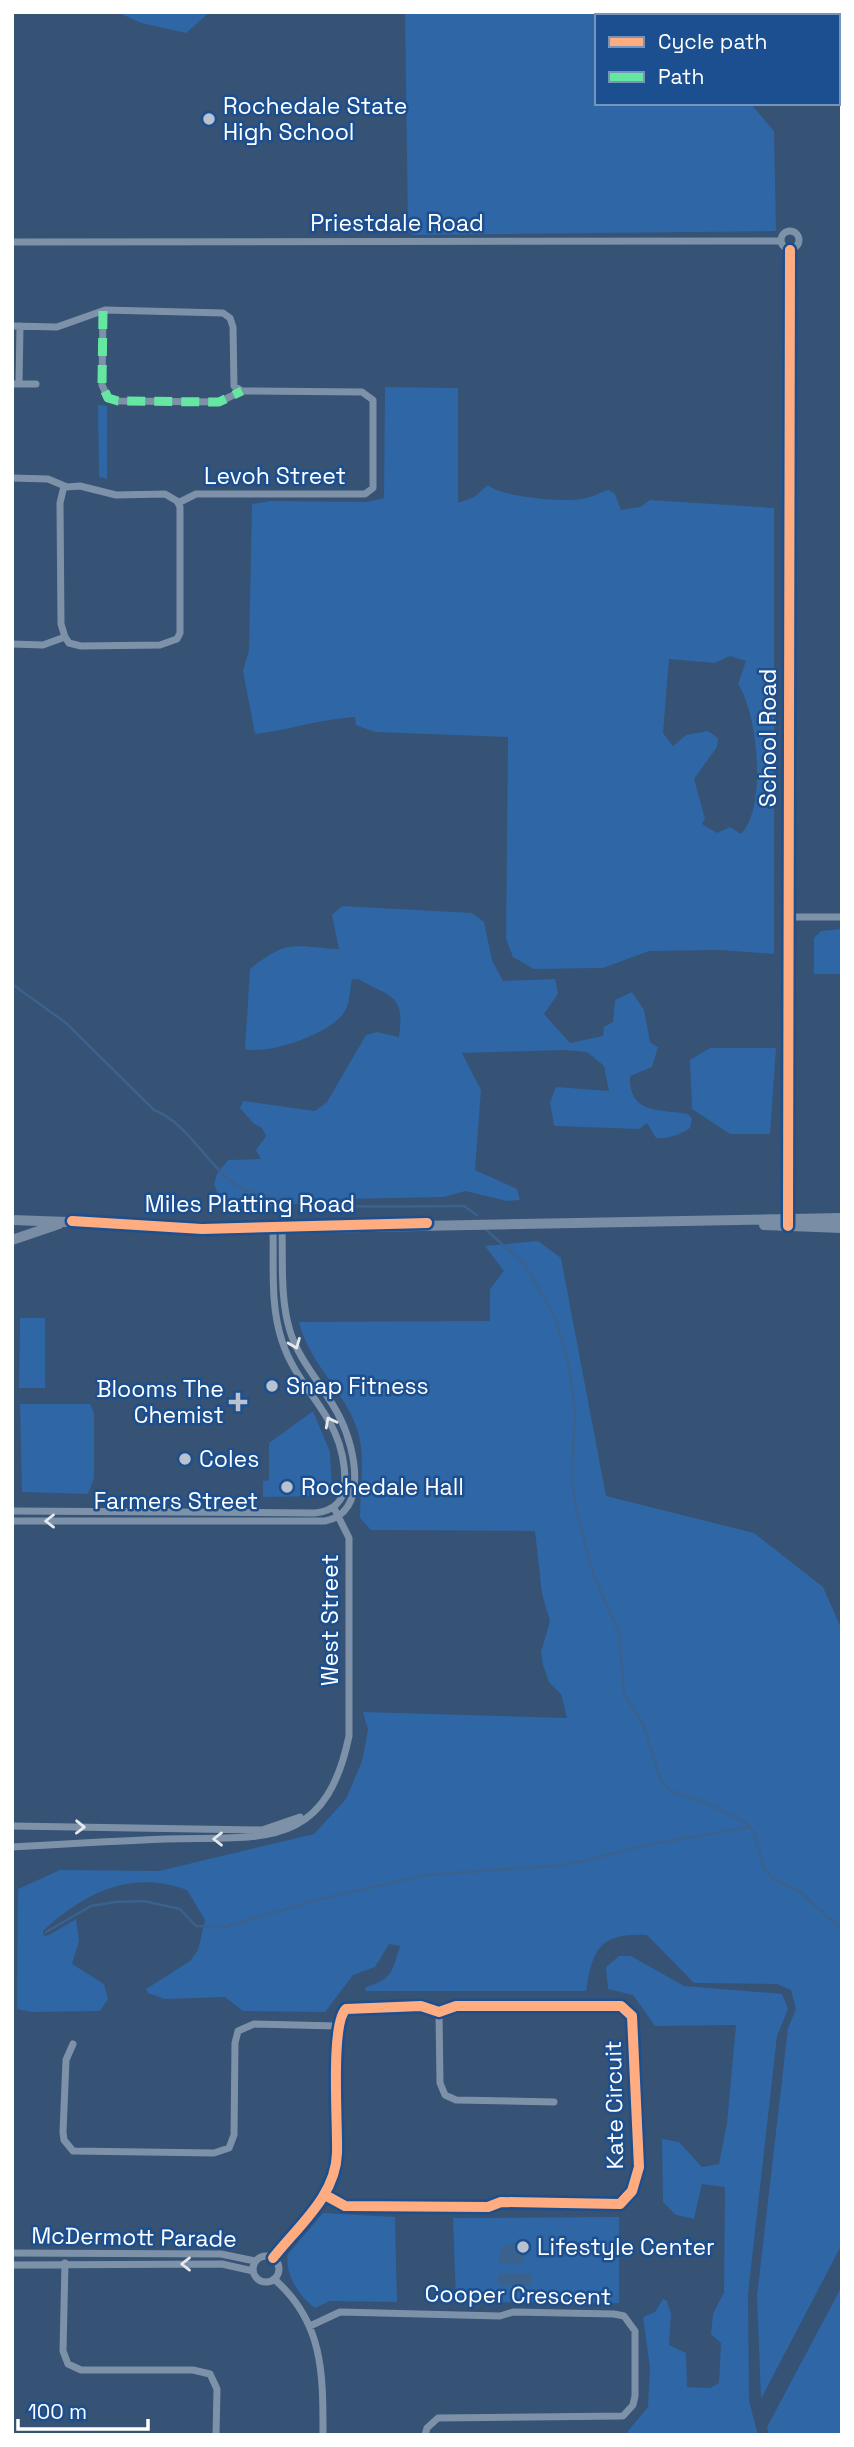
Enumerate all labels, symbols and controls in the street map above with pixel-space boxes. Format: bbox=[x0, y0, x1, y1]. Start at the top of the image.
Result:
legend bbox=[595, 14, 840, 105]
text: Cycle path bbox=[658, 28, 767, 55]
text: Path bbox=[658, 63, 704, 90]
place label: Rochedale State High School bbox=[223, 91, 407, 147]
marker: Rochedale State High School bbox=[201, 111, 217, 127]
street label: Priestdale Road bbox=[310, 208, 484, 238]
street label: Levoh Street bbox=[204, 461, 346, 491]
street label: School Road bbox=[753, 669, 783, 807]
street label: Miles Platting Road bbox=[145, 1189, 355, 1219]
one-way arrow bbox=[286, 1337, 300, 1349]
place label: Snap Fitness bbox=[286, 1371, 429, 1401]
place label: Blooms The Chemist bbox=[96, 1374, 224, 1430]
marker: Snap Fitness bbox=[264, 1378, 280, 1394]
marker: Blooms The Chemist bbox=[230, 1394, 246, 1410]
one-way arrow bbox=[325, 1416, 339, 1429]
place label: Coles bbox=[199, 1444, 259, 1474]
marker: Coles bbox=[177, 1451, 193, 1467]
place label: Rochedale Hall bbox=[301, 1472, 464, 1502]
marker: Rochedale Hall bbox=[279, 1479, 295, 1495]
street label: Farmers Street bbox=[94, 1486, 258, 1516]
one-way arrow bbox=[44, 1513, 55, 1529]
street label: West Street bbox=[315, 1554, 345, 1686]
one-way arrow bbox=[76, 1819, 86, 1835]
one-way arrow bbox=[213, 1831, 223, 1847]
street label: Kate Circuit bbox=[598, 2040, 630, 2170]
street label: McDermott Parade bbox=[31, 2220, 237, 2254]
place label: Lifestyle Center bbox=[537, 2232, 715, 2262]
marker: Lifestyle Center bbox=[515, 2239, 531, 2255]
one-way arrow bbox=[180, 2256, 190, 2272]
street label: Cooper Crescent bbox=[424, 2278, 612, 2312]
scale bar bbox=[18, 2388, 147, 2432]
text: 100 m bbox=[28, 2398, 87, 2425]

